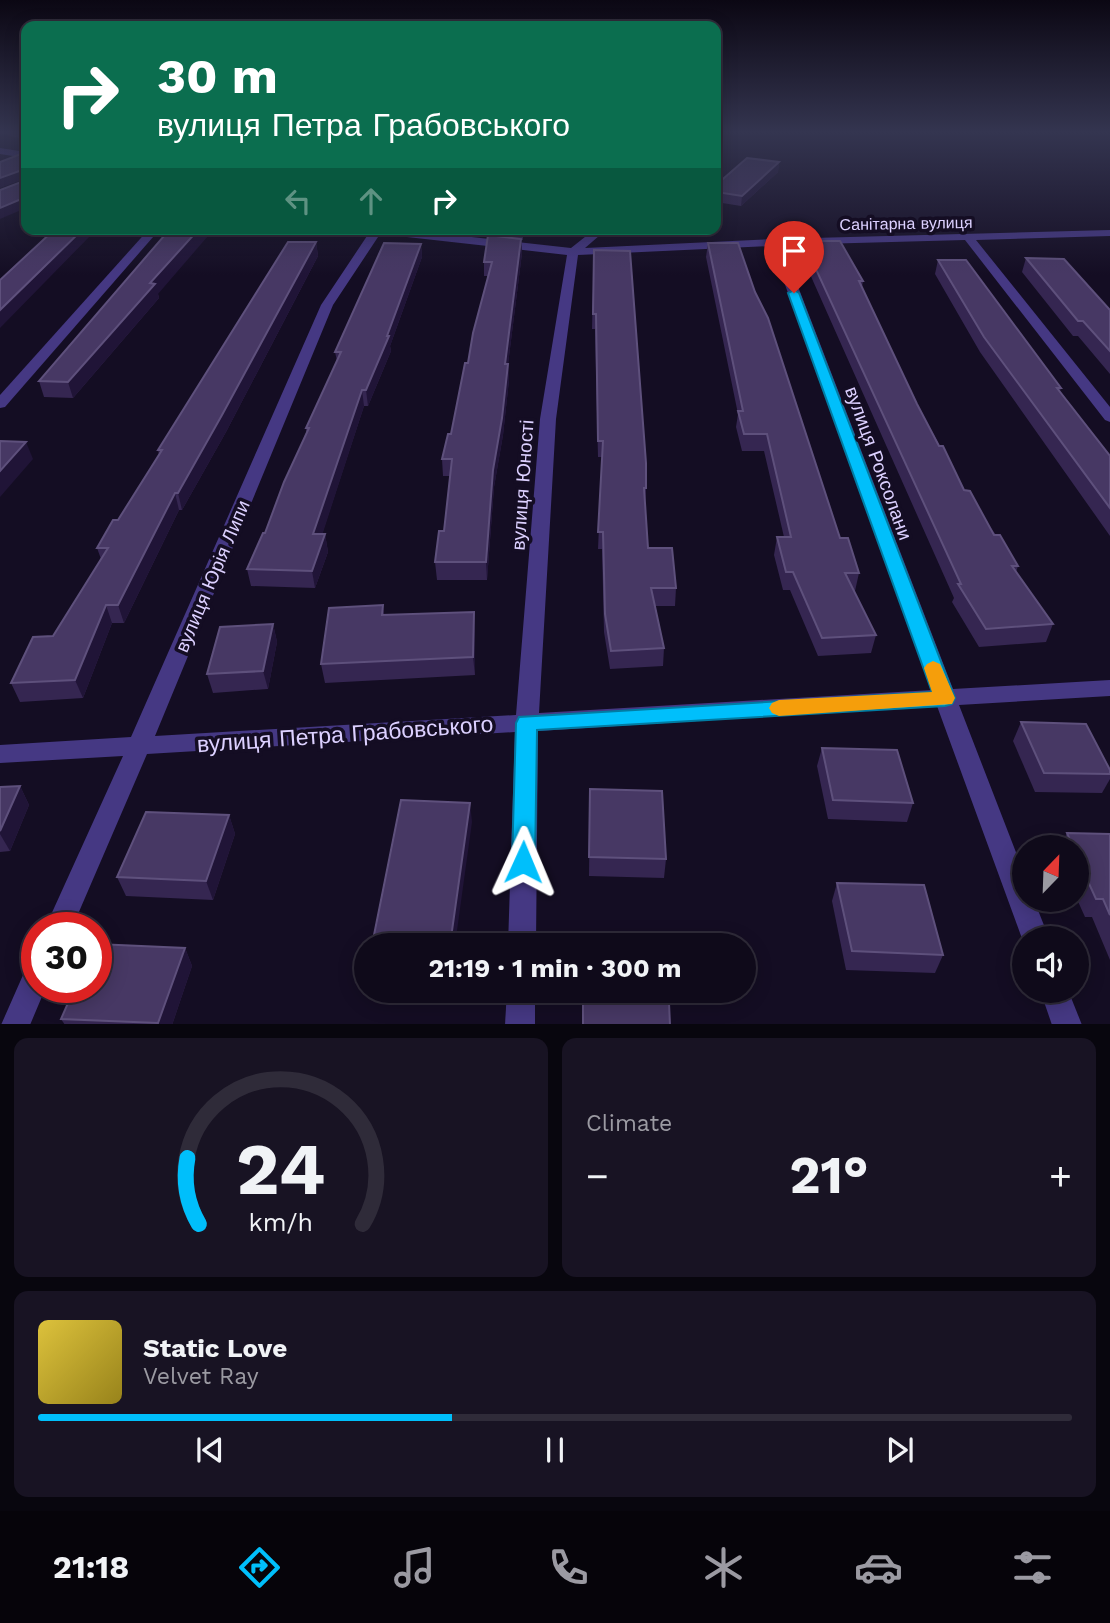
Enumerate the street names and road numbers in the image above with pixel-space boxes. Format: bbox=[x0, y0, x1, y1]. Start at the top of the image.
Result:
street label: Санітарна вулиця bbox=[839, 213, 973, 234]
street label: вулиця Роксолани bbox=[840, 383, 917, 543]
street label: вулиця Юності bbox=[506, 419, 539, 551]
street label: вулиця Юрія Липи bbox=[170, 497, 255, 656]
street label: вулиця Петра Грабовського bbox=[196, 711, 494, 758]

